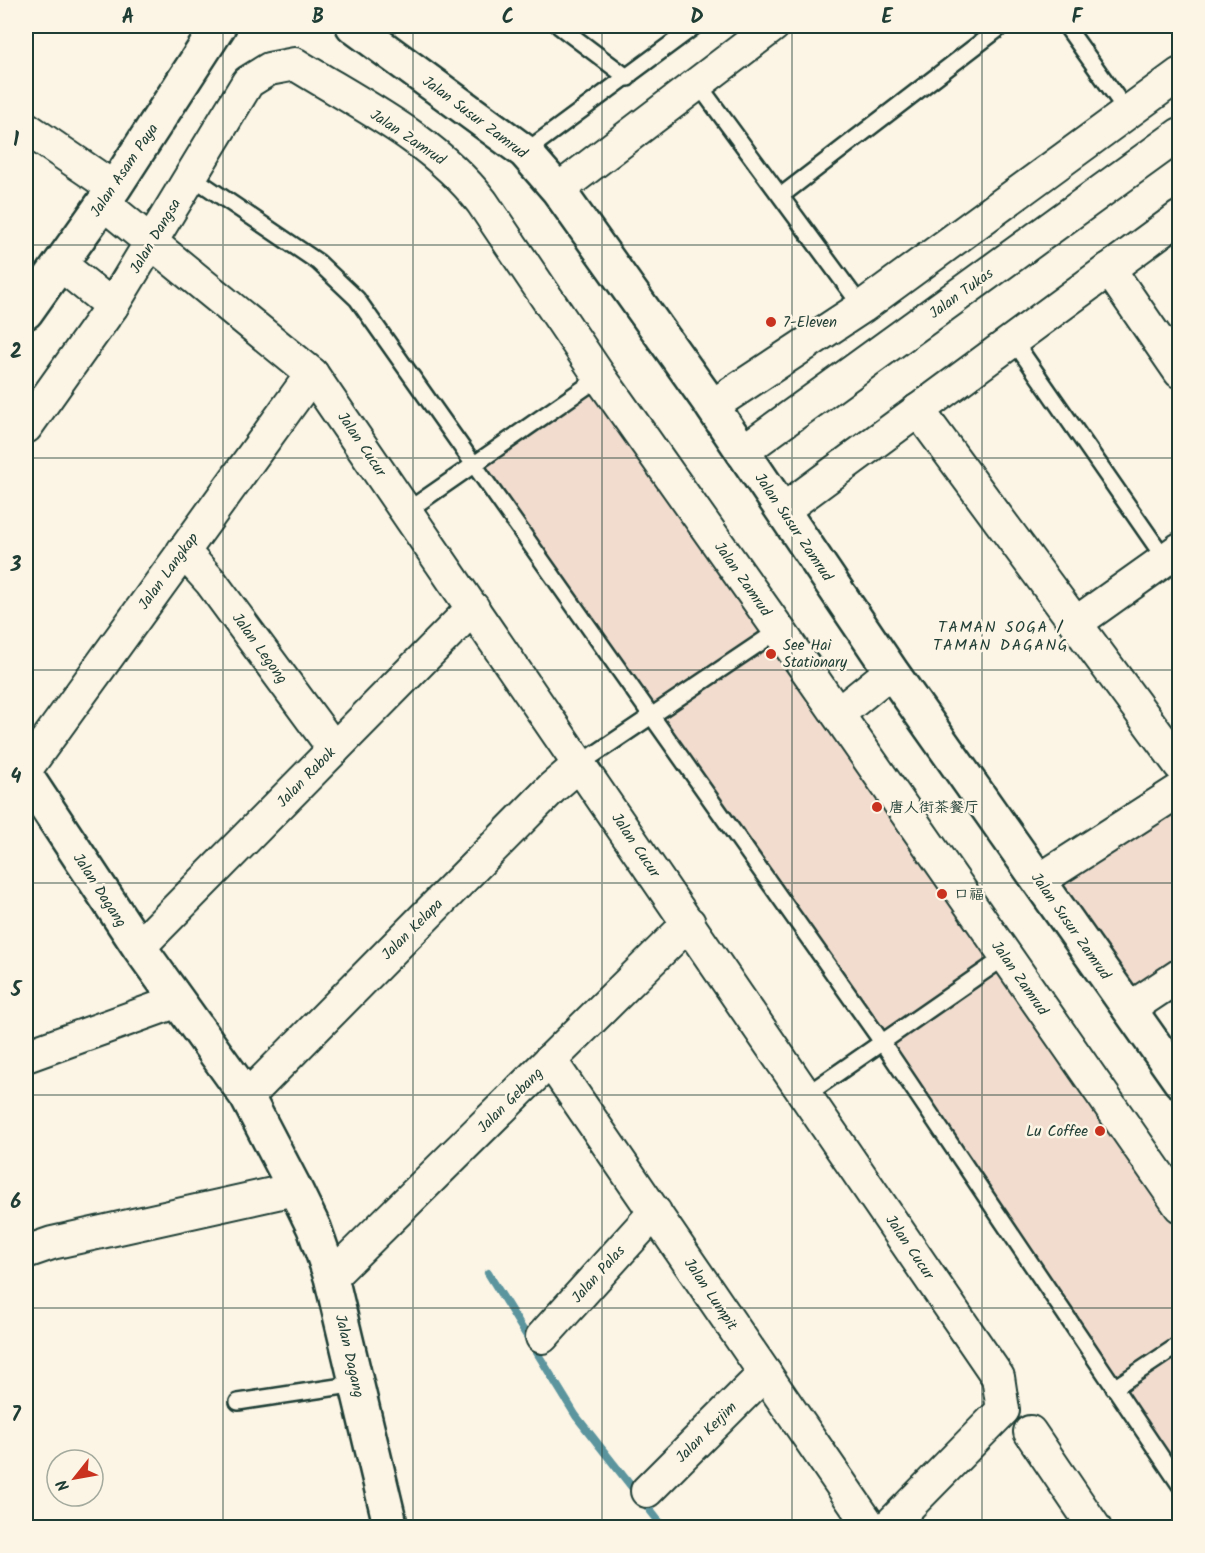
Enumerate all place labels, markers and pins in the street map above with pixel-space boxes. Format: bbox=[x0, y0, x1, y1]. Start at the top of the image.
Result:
place label: 7-Eleven bbox=[783, 311, 837, 335]
marker: 7-Eleven bbox=[764, 315, 778, 329]
place label: See Hai Stationary bbox=[783, 634, 848, 675]
marker: See Hai Stationary bbox=[764, 647, 778, 661]
place label: 唐人街茶餐厅 bbox=[889, 796, 979, 820]
marker: 唐人街茶餐厅 bbox=[870, 800, 884, 814]
place label: 口福 bbox=[954, 883, 984, 907]
marker: 口福 bbox=[935, 887, 949, 901]
place label: Lu Coffee bbox=[1026, 1120, 1088, 1144]
marker: Lu Coffee bbox=[1093, 1124, 1107, 1138]

